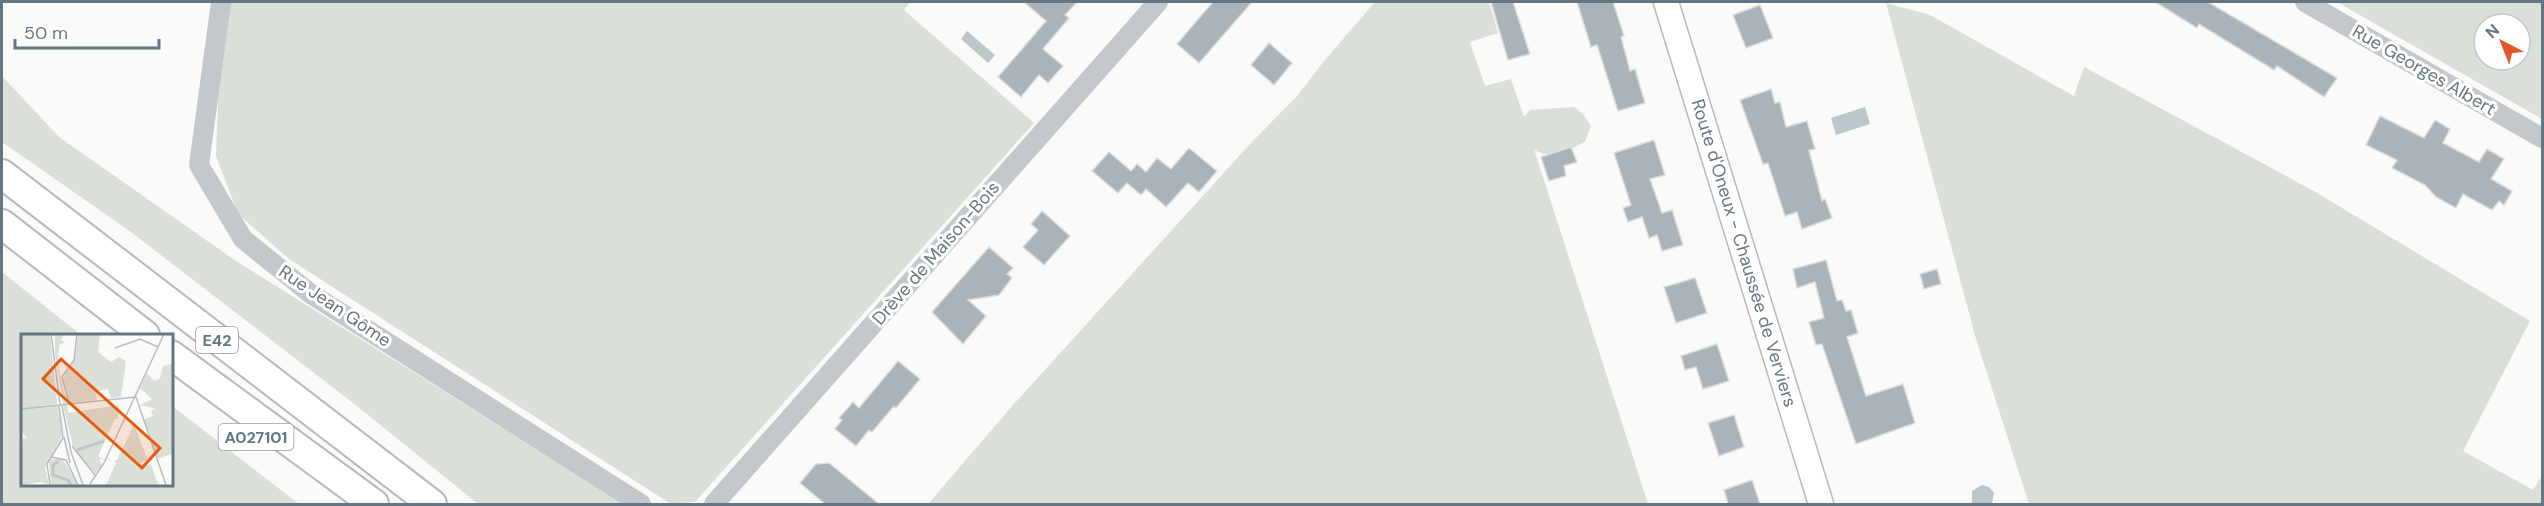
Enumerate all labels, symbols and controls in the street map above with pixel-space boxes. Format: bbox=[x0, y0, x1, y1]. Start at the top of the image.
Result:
scale bar bbox=[15, 12, 159, 50]
north arrow bbox=[2472, 12, 2532, 72]
street label: Rue Georges Albert bbox=[2348, 19, 2500, 121]
text: N bbox=[2481, 20, 2504, 43]
text: 50 m bbox=[24, 21, 68, 45]
street label: Route d'Oneux - Chaussée de Verviers bbox=[1686, 96, 1802, 410]
street label: Drève de Maison-Bois bbox=[867, 176, 1005, 330]
street label: Rue Jean Gôme bbox=[274, 259, 396, 353]
road number: E42 bbox=[196, 327, 238, 353]
inset map bbox=[21, 334, 172, 485]
road number: A027101 bbox=[218, 424, 294, 450]

